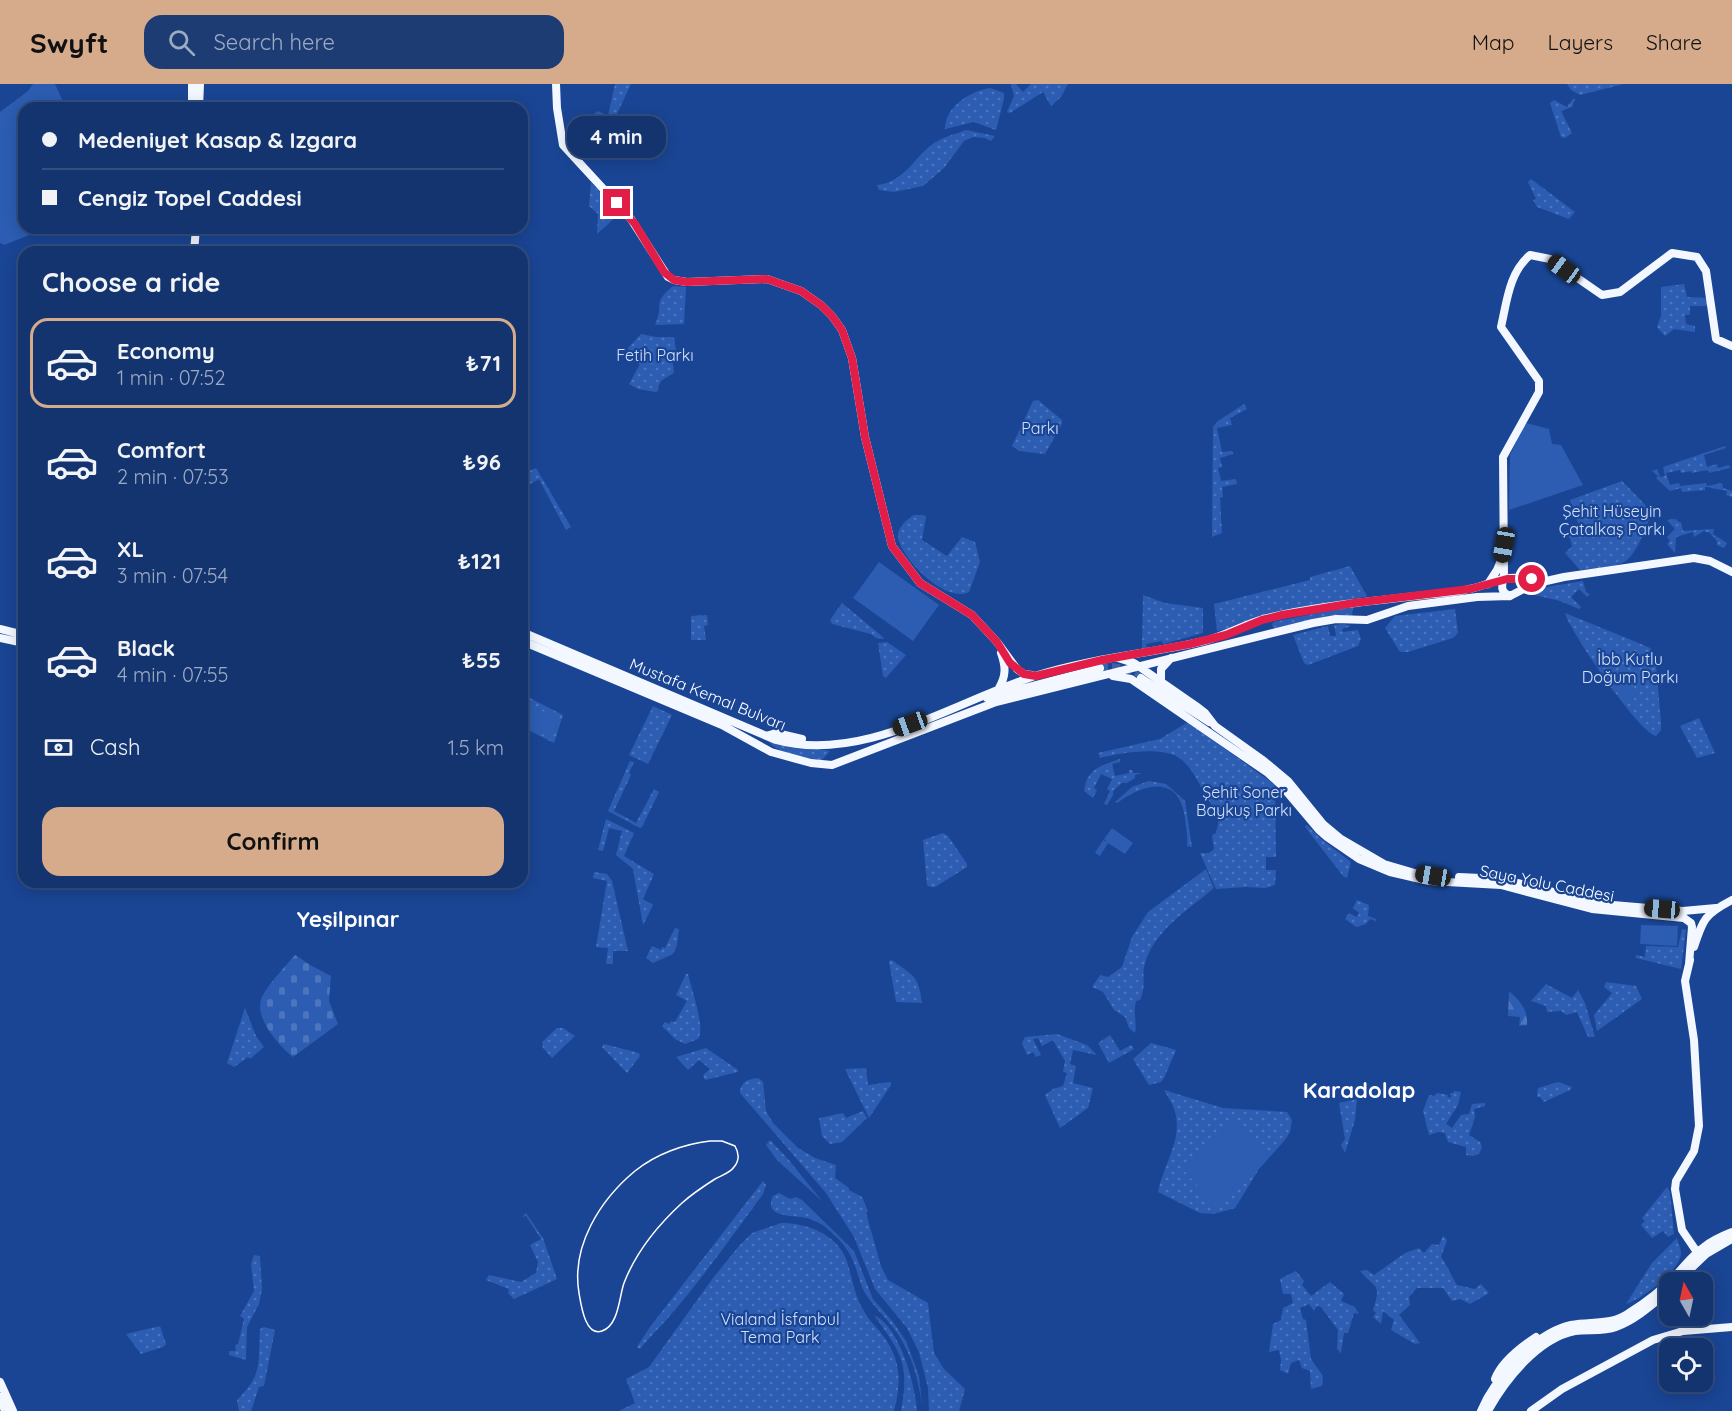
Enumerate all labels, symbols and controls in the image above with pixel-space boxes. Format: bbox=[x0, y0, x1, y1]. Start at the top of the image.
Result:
search box bbox=[144, 15, 564, 69]
text: Swyft bbox=[30, 25, 108, 60]
icon: search bbox=[165, 26, 198, 59]
text: Search here bbox=[213, 28, 335, 56]
text: Map bbox=[1472, 29, 1515, 55]
text: Layers bbox=[1548, 29, 1613, 55]
text: Share bbox=[1646, 29, 1702, 55]
callout: 4 min bbox=[568, 116, 666, 158]
text: 4 min bbox=[590, 124, 643, 149]
text: Medeniyet Kasap & Izgara bbox=[78, 126, 357, 154]
text: Cengiz Topel Caddesi bbox=[78, 184, 302, 212]
route end bbox=[603, 189, 630, 216]
car bbox=[1544, 251, 1584, 287]
text: Choose a ride bbox=[42, 265, 220, 299]
icon: car bbox=[45, 336, 99, 390]
text: Economy bbox=[117, 337, 215, 365]
park label: Fetih Parkı bbox=[616, 345, 694, 365]
text: ₺71 bbox=[466, 349, 501, 377]
text: 1 min · 07:52 bbox=[117, 365, 226, 390]
park label: Parkı bbox=[1021, 418, 1059, 438]
icon: car bbox=[45, 435, 99, 489]
text: Comfort bbox=[117, 436, 206, 464]
text: ₺96 bbox=[462, 448, 501, 476]
text: 2 min · 07:53 bbox=[117, 464, 229, 489]
park label: Şehit Hüseyin Çatalkaş Parkı bbox=[1559, 501, 1665, 539]
car bbox=[1492, 526, 1516, 564]
icon: car bbox=[45, 534, 99, 588]
text: XL bbox=[117, 535, 144, 563]
text: ₺121 bbox=[457, 547, 501, 575]
text: 3 min · 07:54 bbox=[117, 563, 228, 588]
route start bbox=[1518, 565, 1545, 592]
icon: car bbox=[45, 633, 99, 687]
text: Black bbox=[117, 634, 175, 662]
text: ₺55 bbox=[462, 646, 501, 674]
park label: İbb Kutlu Doğum Parkı bbox=[1582, 649, 1678, 687]
street label: Mustafa Kemal Bulvarı bbox=[627, 653, 789, 735]
text: 4 min · 07:55 bbox=[117, 662, 229, 687]
car bbox=[890, 709, 930, 739]
icon: cash bbox=[42, 731, 75, 764]
text: Cash bbox=[90, 733, 141, 761]
text: 1.5 km bbox=[448, 735, 504, 760]
park label: Şehit Soner Baykuş Parkı bbox=[1196, 782, 1292, 820]
button: Confirm bbox=[42, 807, 504, 876]
street label: Saya Yolu Caddesi bbox=[1478, 860, 1616, 906]
car bbox=[1414, 864, 1452, 888]
car bbox=[1643, 898, 1681, 920]
district label: Yeşilpınar bbox=[297, 905, 400, 933]
district label: Karadolap bbox=[1303, 1076, 1415, 1104]
north arrow bbox=[1659, 1272, 1713, 1326]
map controls bbox=[1659, 1272, 1713, 1392]
park label: Vialand İsfanbul Tema Park bbox=[720, 1309, 840, 1347]
button: locate bbox=[1659, 1338, 1713, 1392]

